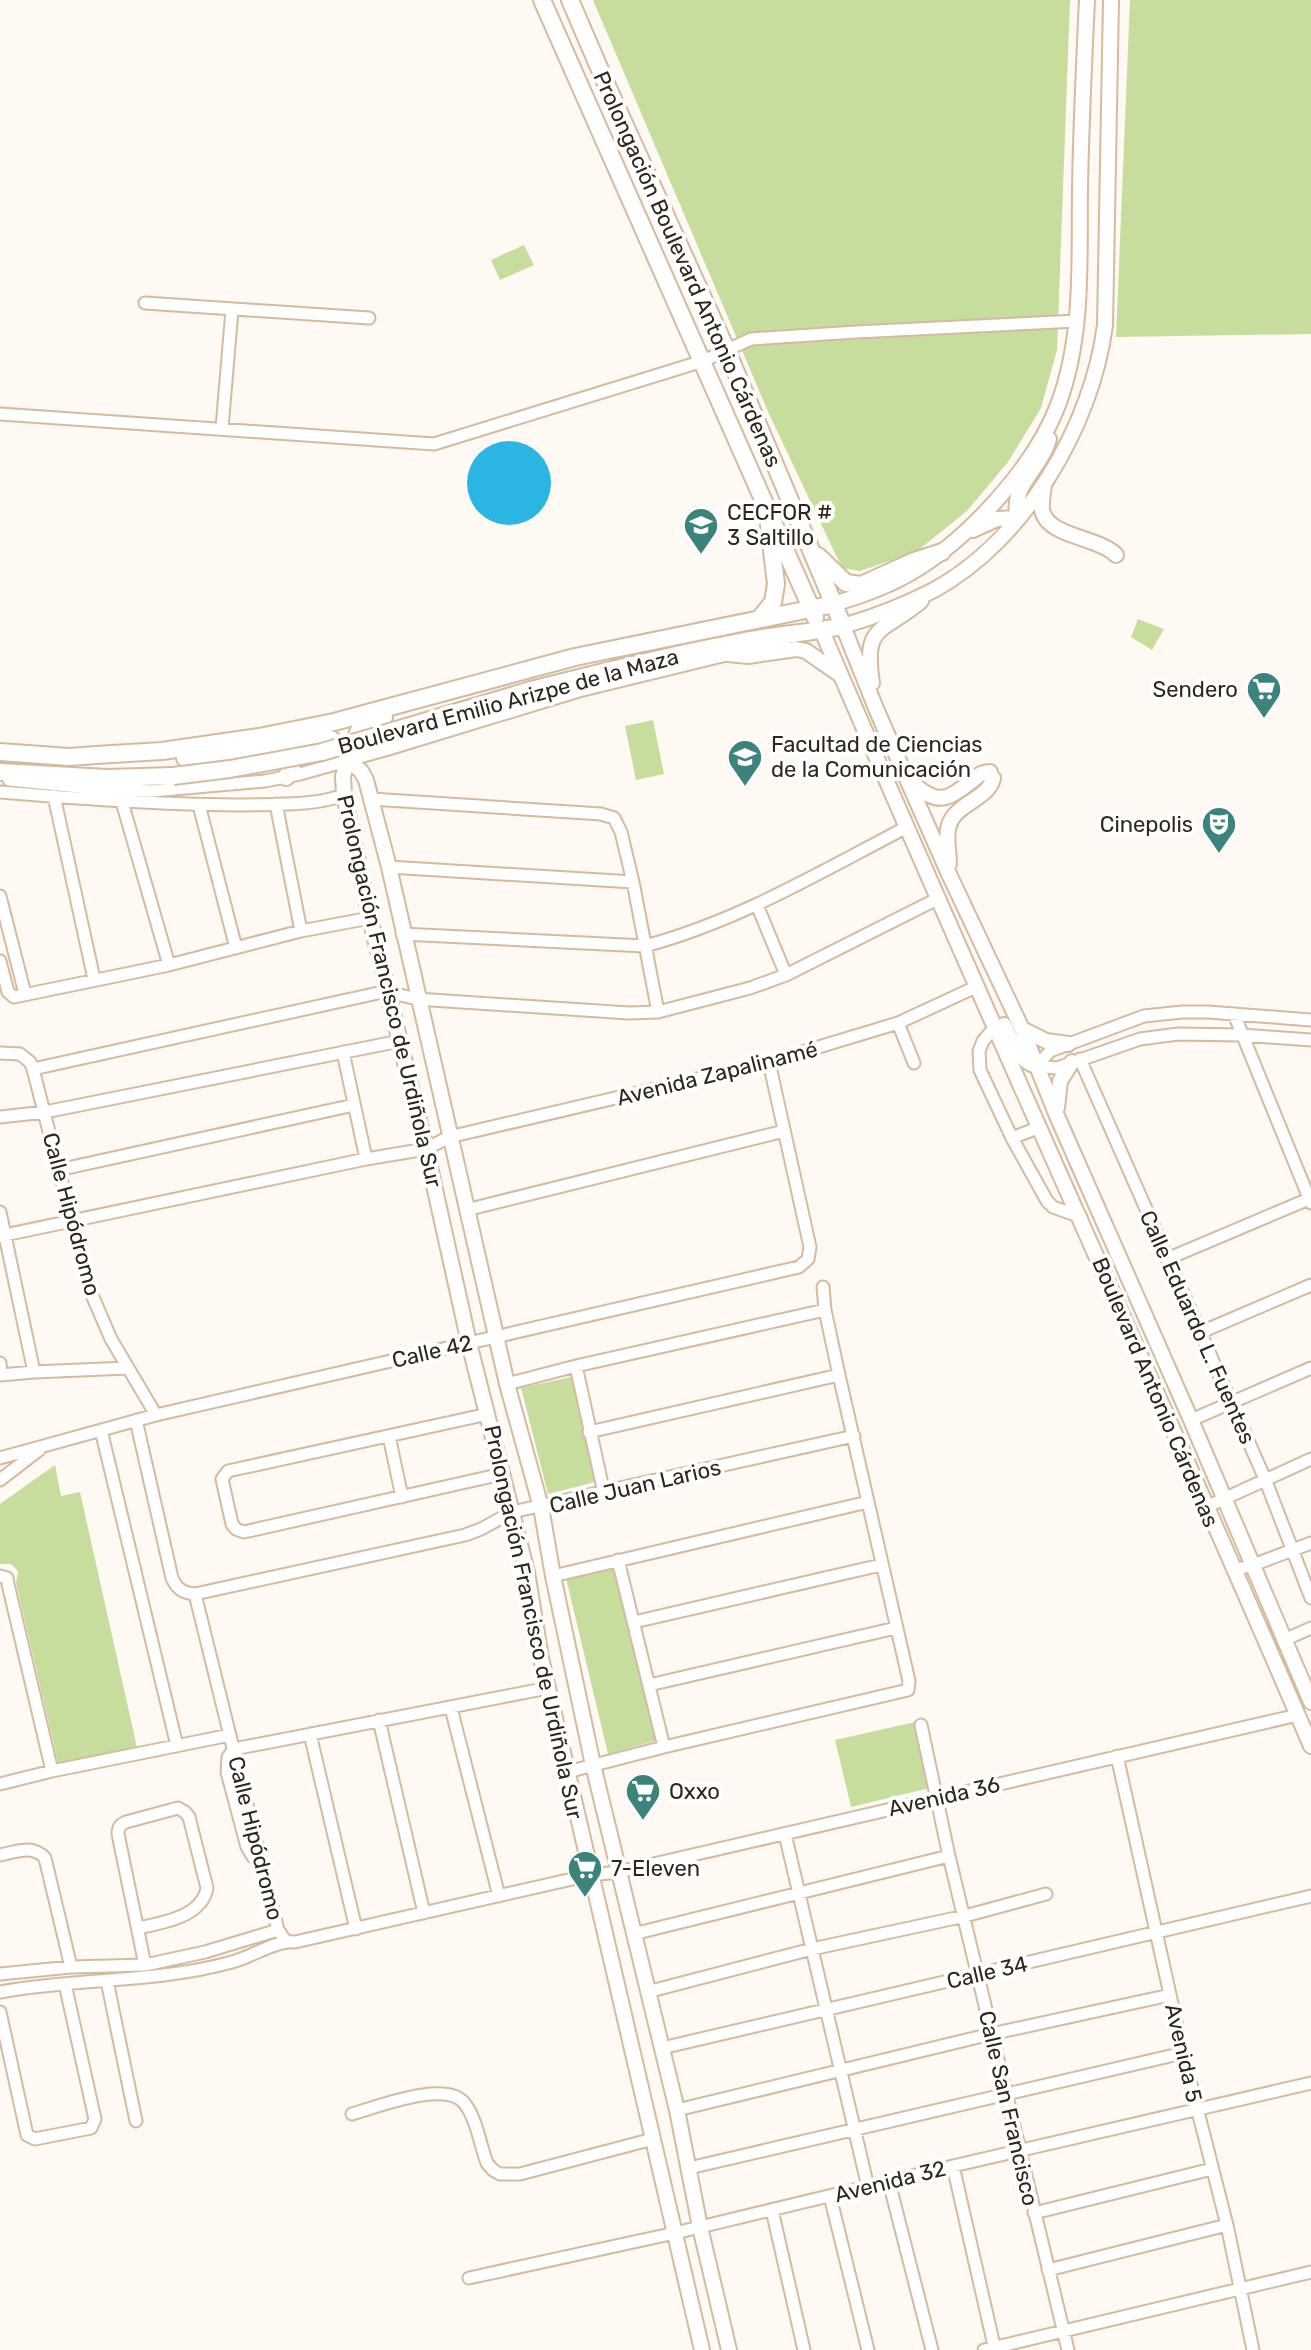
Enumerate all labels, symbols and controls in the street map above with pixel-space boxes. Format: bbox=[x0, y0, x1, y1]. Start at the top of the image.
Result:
street label: Prolongación Boulevard Antonio Cárdenas bbox=[588, 67, 788, 472]
place label: CECFOR # 3 Saltillo bbox=[727, 499, 832, 551]
school or university icon: CECFOR # 3 Saltillo bbox=[682, 506, 720, 556]
street label: Boulevard Emilio Arizpe de la Maza bbox=[335, 643, 682, 760]
supermarket icon: Sendero bbox=[1245, 670, 1283, 720]
place label: Sendero bbox=[1152, 676, 1238, 703]
place label: Facultad de Ciencias de la Comunicación bbox=[771, 731, 983, 783]
school or university icon: Facultad de Ciencias de la Comunicación bbox=[726, 738, 764, 788]
street label: Prolongación Francisco de Urdiñola Sur bbox=[331, 792, 448, 1191]
theatre icon: Cinepolis bbox=[1200, 805, 1238, 855]
place label: Cinepolis bbox=[1100, 811, 1193, 838]
street label: Avenida Zapalinamé bbox=[614, 1035, 820, 1112]
street label: Calle Hipódromo bbox=[37, 1129, 106, 1299]
street label: Calle Eduardo L. Fuentes bbox=[1134, 1206, 1261, 1448]
street label: Boulevard Antonio Cárdenas bbox=[1086, 1253, 1225, 1531]
street label: Calle 42 bbox=[389, 1329, 475, 1374]
street label: Prolongación Francisco de Urdiñola Sur bbox=[478, 1423, 589, 1822]
street label: Calle Juan Larios bbox=[547, 1454, 724, 1519]
street label: Calle Hipódromo bbox=[222, 1753, 289, 1923]
street label: Avenida 36 bbox=[886, 1771, 1003, 1822]
supermarket icon: Oxxo bbox=[624, 1772, 662, 1822]
place label: Oxxo bbox=[669, 1778, 720, 1805]
supermarket icon: 7-Eleven bbox=[566, 1849, 604, 1899]
place label: 7-Eleven bbox=[611, 1855, 700, 1882]
street label: Calle 34 bbox=[944, 1950, 1030, 1995]
street label: Avenida 5 bbox=[1159, 2001, 1208, 2105]
street label: Calle San Francisco bbox=[973, 2008, 1044, 2208]
street label: Avenida 32 bbox=[832, 2155, 948, 2208]

